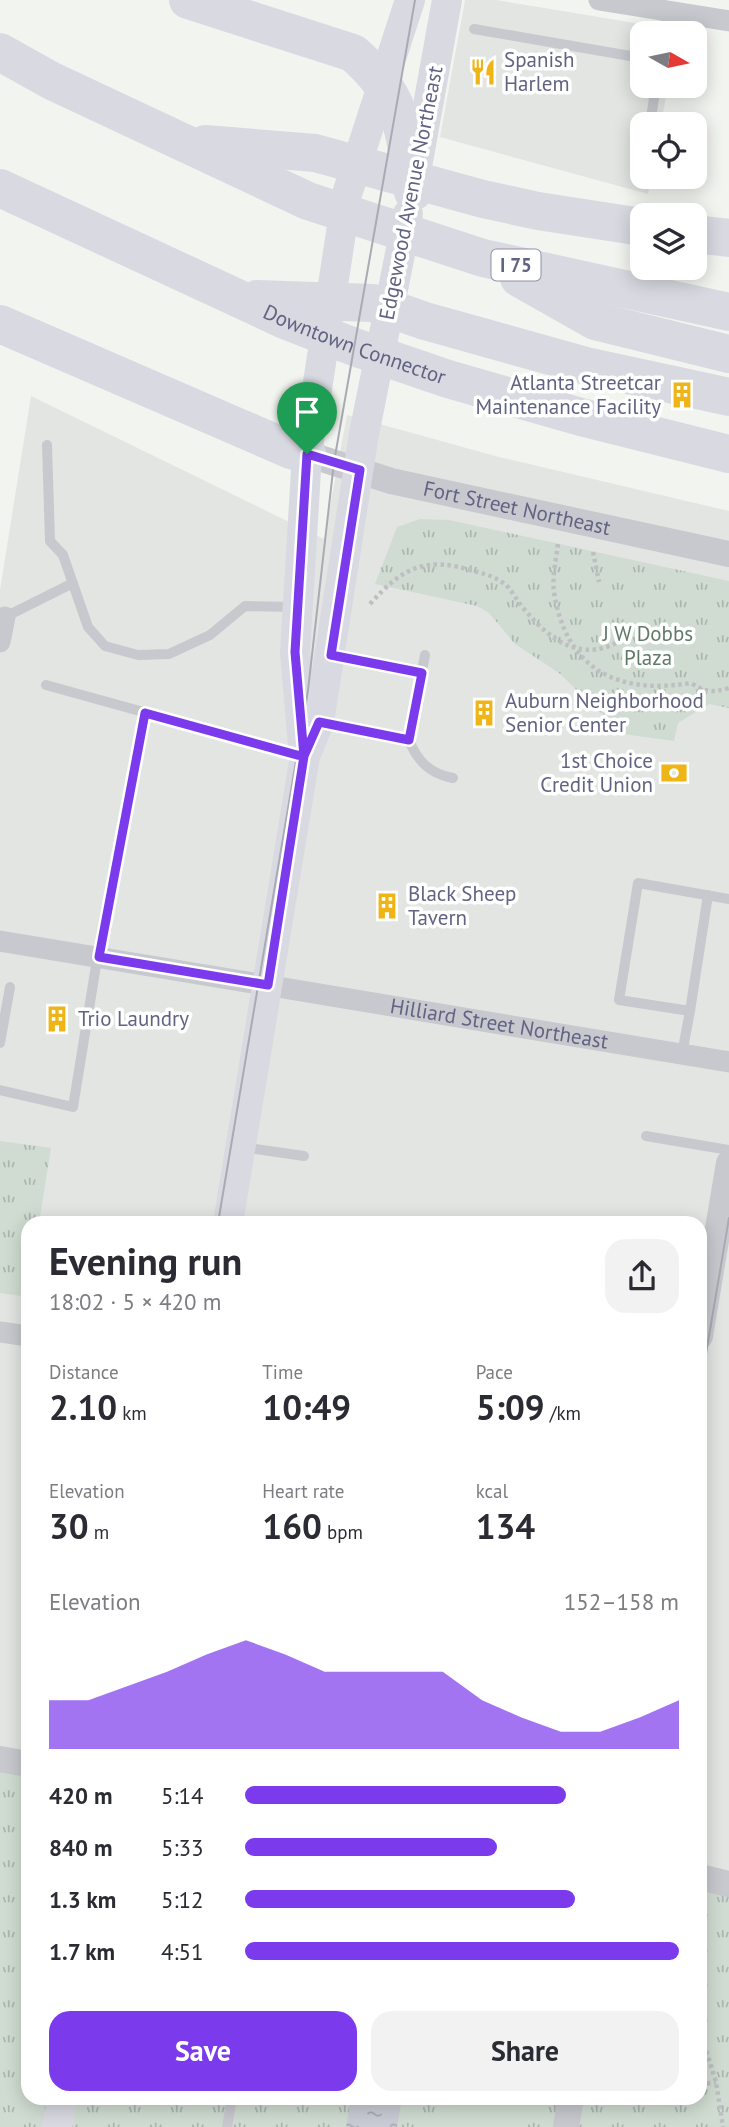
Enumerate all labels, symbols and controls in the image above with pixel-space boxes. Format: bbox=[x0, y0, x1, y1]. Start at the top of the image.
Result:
north arrow bbox=[630, 21, 707, 98]
map controls bbox=[630, 21, 707, 280]
place label: Spanish Harlem bbox=[504, 46, 574, 97]
restaurant icon: Spanish Harlem bbox=[468, 57, 498, 87]
street label: Edgewood Avenue Northeast bbox=[373, 64, 448, 322]
button: locate bbox=[630, 112, 707, 189]
button: layers bbox=[630, 203, 707, 280]
road number: I 75 bbox=[491, 249, 540, 280]
street label: Downtown Connector bbox=[259, 298, 450, 390]
place label: Atlanta Streetcar Maintenance Facility bbox=[476, 369, 661, 420]
building icon: Atlanta Streetcar Maintenance Facility bbox=[667, 380, 697, 410]
pin bbox=[277, 382, 337, 454]
icon: arrive bbox=[288, 393, 326, 431]
street label: Fort Street Northeast bbox=[421, 474, 613, 541]
park label: J W Dobbs Plaza bbox=[602, 620, 693, 671]
place label: Auburn Neighborhood Senior Center bbox=[505, 687, 704, 738]
building icon: Auburn Neighborhood Senior Center bbox=[469, 698, 499, 728]
place label: 1st Choice Credit Union bbox=[540, 747, 653, 798]
bank icon: 1st Choice Credit Union bbox=[659, 758, 689, 788]
place label: Black Sheep Tavern bbox=[408, 880, 516, 931]
building icon: Black Sheep Tavern bbox=[372, 891, 402, 921]
street label: Hilliard Street Northeast bbox=[388, 992, 610, 1055]
building icon: Trio Laundry bbox=[42, 1004, 72, 1034]
place label: Trio Laundry bbox=[78, 1005, 189, 1032]
text: Evening run bbox=[49, 1236, 242, 1285]
button: share bbox=[605, 1239, 679, 1313]
text: 18:02 · 5 × 420 m bbox=[49, 1287, 221, 1316]
text: Distance bbox=[49, 1360, 119, 1384]
text: Time bbox=[262, 1360, 303, 1384]
text: Pace bbox=[476, 1360, 513, 1384]
text: 2.10 bbox=[49, 1384, 117, 1430]
text: 10:49 bbox=[262, 1384, 351, 1430]
text: 5:09 bbox=[476, 1384, 545, 1430]
text: km bbox=[117, 1401, 147, 1425]
text: /km bbox=[545, 1401, 581, 1425]
text: Elevation bbox=[49, 1479, 125, 1503]
text: Heart rate bbox=[262, 1479, 344, 1503]
text: kcal bbox=[476, 1479, 508, 1503]
text: 30 bbox=[49, 1503, 89, 1549]
text: 160 bbox=[262, 1503, 322, 1549]
text: 134 bbox=[476, 1503, 535, 1549]
text: m bbox=[89, 1520, 109, 1544]
text: bpm bbox=[322, 1520, 363, 1544]
text: Elevation bbox=[49, 1587, 141, 1616]
text: 152–158 m bbox=[564, 1587, 679, 1616]
text: 420 m bbox=[49, 1781, 112, 1810]
text: 5:14 bbox=[161, 1781, 204, 1810]
text: 840 m bbox=[49, 1833, 112, 1862]
text: 5:33 bbox=[161, 1833, 204, 1862]
text: 1.3 km bbox=[49, 1885, 116, 1914]
text: 5:12 bbox=[161, 1885, 204, 1914]
text: 1.7 km bbox=[49, 1937, 115, 1966]
text: 4:51 bbox=[161, 1937, 204, 1966]
button: Save bbox=[49, 2011, 357, 2091]
button: Share bbox=[371, 2011, 679, 2091]

